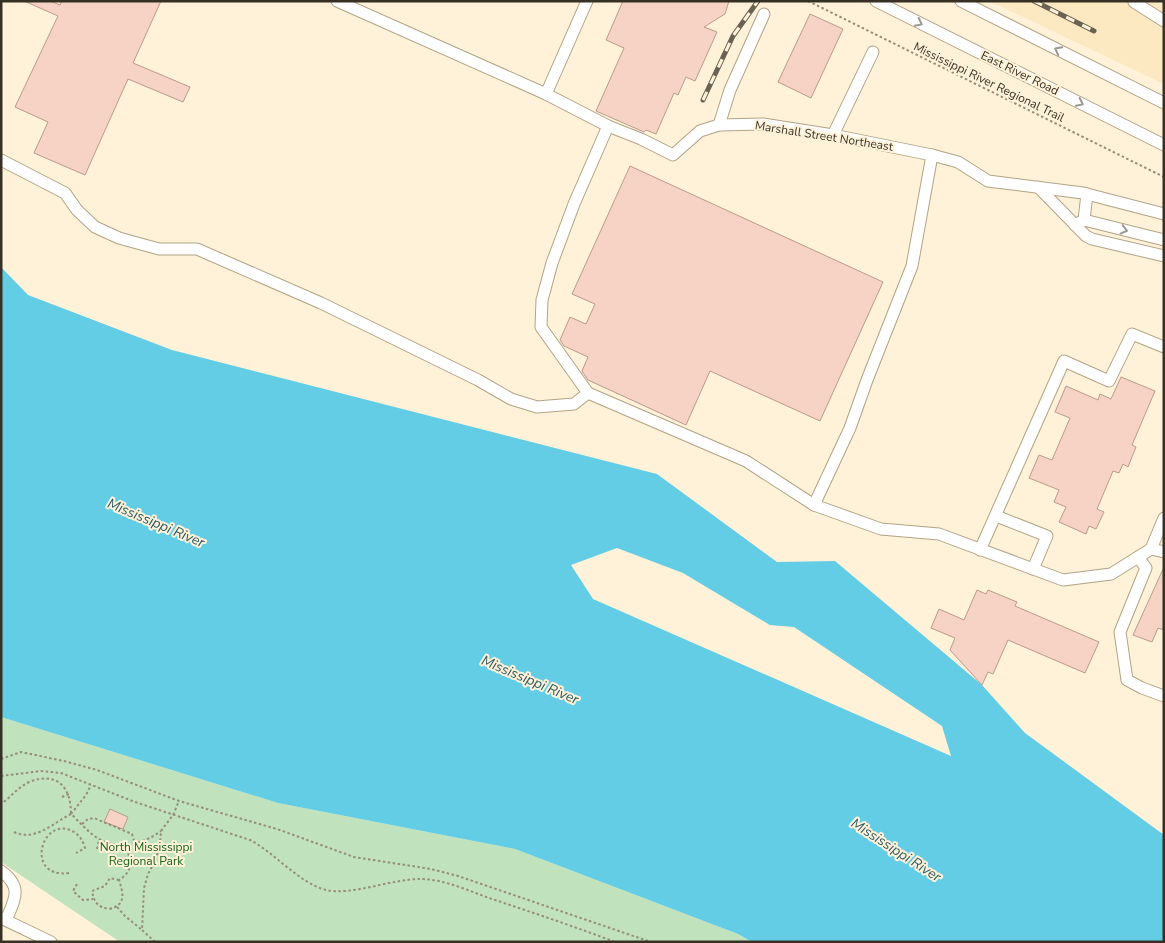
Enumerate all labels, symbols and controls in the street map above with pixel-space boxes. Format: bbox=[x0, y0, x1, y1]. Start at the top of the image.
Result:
one-way arrow bbox=[914, 17, 923, 27]
street label: Mississippi River Regional Trail bbox=[911, 38, 1068, 126]
one-way arrow bbox=[1054, 46, 1063, 56]
street label: East River Road bbox=[978, 47, 1062, 99]
one-way arrow bbox=[1075, 97, 1084, 107]
street label: Marshall Street Northeast bbox=[754, 117, 895, 155]
one-way arrow bbox=[1119, 224, 1128, 235]
water label: Mississippi River bbox=[104, 494, 208, 552]
water label: Mississippi River bbox=[478, 651, 582, 709]
water label: Mississippi River bbox=[847, 814, 946, 887]
park label: North Mississippi Regional Park bbox=[100, 839, 192, 869]

